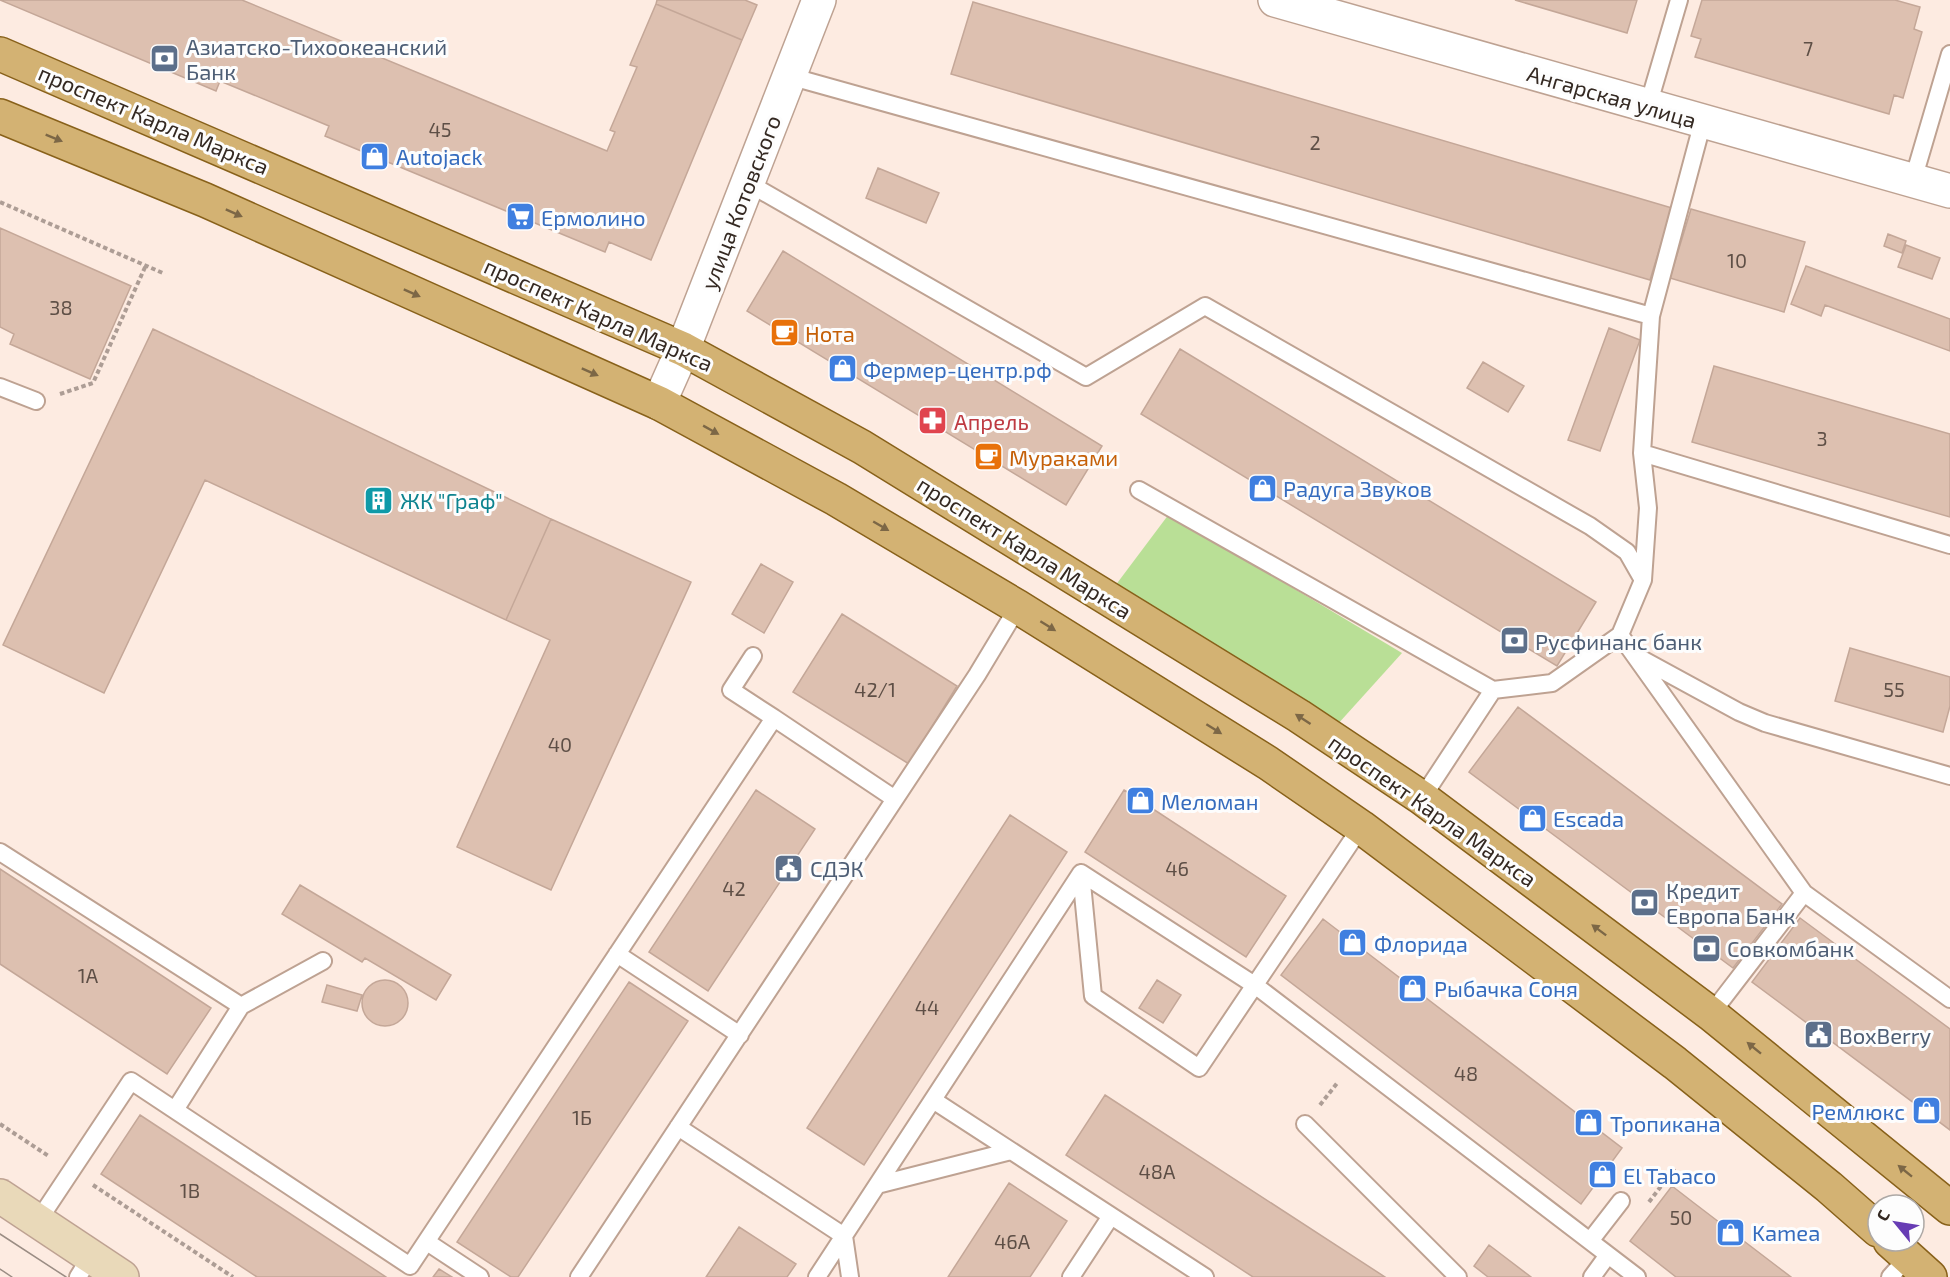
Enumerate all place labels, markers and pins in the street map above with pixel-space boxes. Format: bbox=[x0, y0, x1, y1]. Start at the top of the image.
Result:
place label: Азиатско-Тихоокеанский Банк bbox=[186, 33, 447, 84]
bank icon: Азиатско-Тихоокеанский Банк bbox=[149, 43, 181, 75]
shop icon: Autojack bbox=[359, 140, 391, 172]
place label: Autojack bbox=[396, 143, 483, 170]
supermarket icon: Ермолино bbox=[504, 201, 536, 233]
place label: Ермолино bbox=[541, 204, 646, 230]
cafe icon: Нота bbox=[768, 317, 800, 349]
place label: Нота bbox=[805, 320, 855, 346]
shop icon: Фермер-центр.рф bbox=[826, 353, 858, 385]
place label: Фермер-центр.рф bbox=[863, 356, 1052, 382]
pharmacy icon: Апрель bbox=[917, 405, 949, 437]
place label: Апрель bbox=[954, 408, 1029, 434]
cafe icon: Мураками bbox=[972, 441, 1004, 473]
place label: Мураками bbox=[1009, 444, 1118, 471]
shop icon: Радуга Звуков bbox=[1246, 472, 1278, 504]
place label: Радуга Звуков bbox=[1283, 475, 1432, 502]
building icon: ЖК "Граф" bbox=[363, 484, 395, 516]
place label: ЖК "Граф" bbox=[400, 487, 503, 513]
bank icon: Русфинанс банк bbox=[1498, 625, 1530, 657]
place label: Русфинанс банк bbox=[1535, 628, 1702, 655]
shop icon: Меломан bbox=[1124, 785, 1156, 817]
place label: Меломан bbox=[1161, 788, 1259, 814]
shop icon: Escada bbox=[1516, 802, 1548, 834]
place label: Escada bbox=[1553, 805, 1624, 831]
public building icon: СДЭК bbox=[773, 852, 805, 884]
place label: СДЭК bbox=[810, 855, 864, 881]
place label: Кредит Европа Банк bbox=[1666, 877, 1796, 928]
bank icon: Кредит Европа Банк bbox=[1629, 887, 1661, 919]
shop icon: Флорида bbox=[1337, 927, 1369, 959]
place label: Флорида bbox=[1374, 930, 1468, 956]
bank icon: Совкомбанк bbox=[1690, 932, 1722, 964]
place label: Совкомбанк bbox=[1727, 935, 1854, 961]
shop icon: Рыбачка Соня bbox=[1397, 972, 1429, 1004]
place label: Рыбачка Соня bbox=[1434, 975, 1578, 1001]
public building icon: BoxBerry bbox=[1802, 1019, 1834, 1051]
place label: BoxBerry bbox=[1839, 1022, 1932, 1048]
shop icon: Ремлюкс bbox=[1910, 1095, 1942, 1127]
place label: Ремлюкс bbox=[1811, 1098, 1905, 1124]
shop icon: Тропикана bbox=[1573, 1107, 1605, 1139]
place label: Тропикана bbox=[1610, 1110, 1721, 1136]
shop icon: El Tabaco bbox=[1586, 1159, 1618, 1191]
place label: El Tabaco bbox=[1623, 1162, 1716, 1188]
shop icon: Kamea bbox=[1715, 1216, 1747, 1248]
place label: Kamea bbox=[1752, 1219, 1820, 1245]

